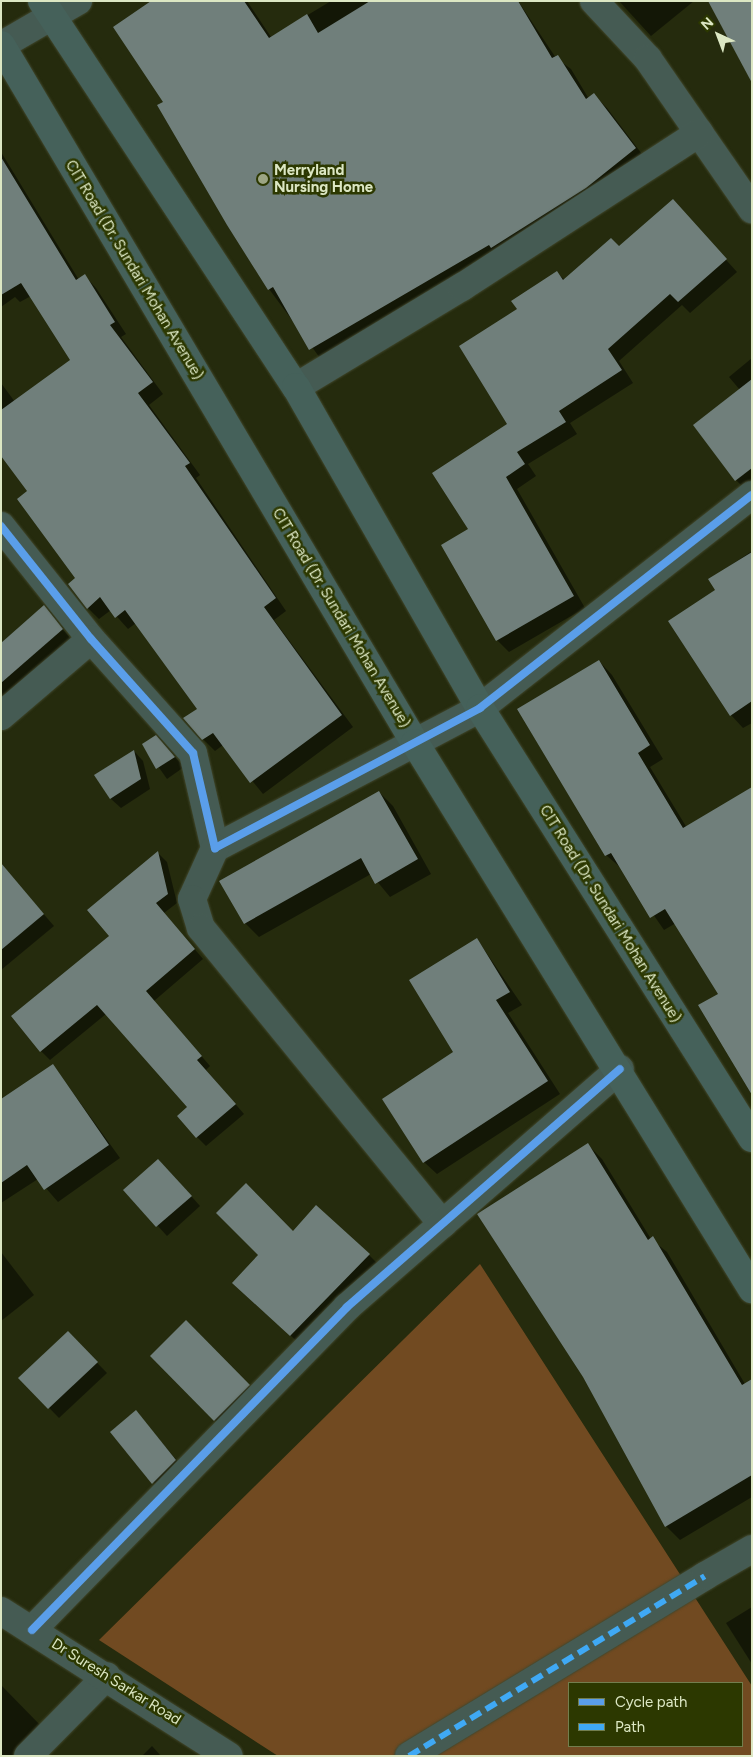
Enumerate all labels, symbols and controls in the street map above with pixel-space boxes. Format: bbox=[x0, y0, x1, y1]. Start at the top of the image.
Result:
north arrow bbox=[693, 10, 743, 60]
text: N bbox=[698, 14, 717, 34]
street label: CIT Road (Dr. Sundari Mohan Avenue) bbox=[61, 157, 207, 383]
place label: Merryland Nursing Home bbox=[274, 161, 373, 196]
marker: Merryland Nursing Home bbox=[256, 172, 270, 186]
street label: CIT Road (Dr. Sundari Mohan Avenue) bbox=[268, 505, 414, 731]
street label: CIT Road (Dr. Sundari Mohan Avenue) bbox=[535, 802, 685, 1026]
street label: Dr Suresh Sarkar Road bbox=[48, 1635, 184, 1729]
legend bbox=[568, 1682, 743, 1747]
text: Cycle path bbox=[615, 1693, 687, 1711]
text: Path bbox=[615, 1718, 645, 1736]

